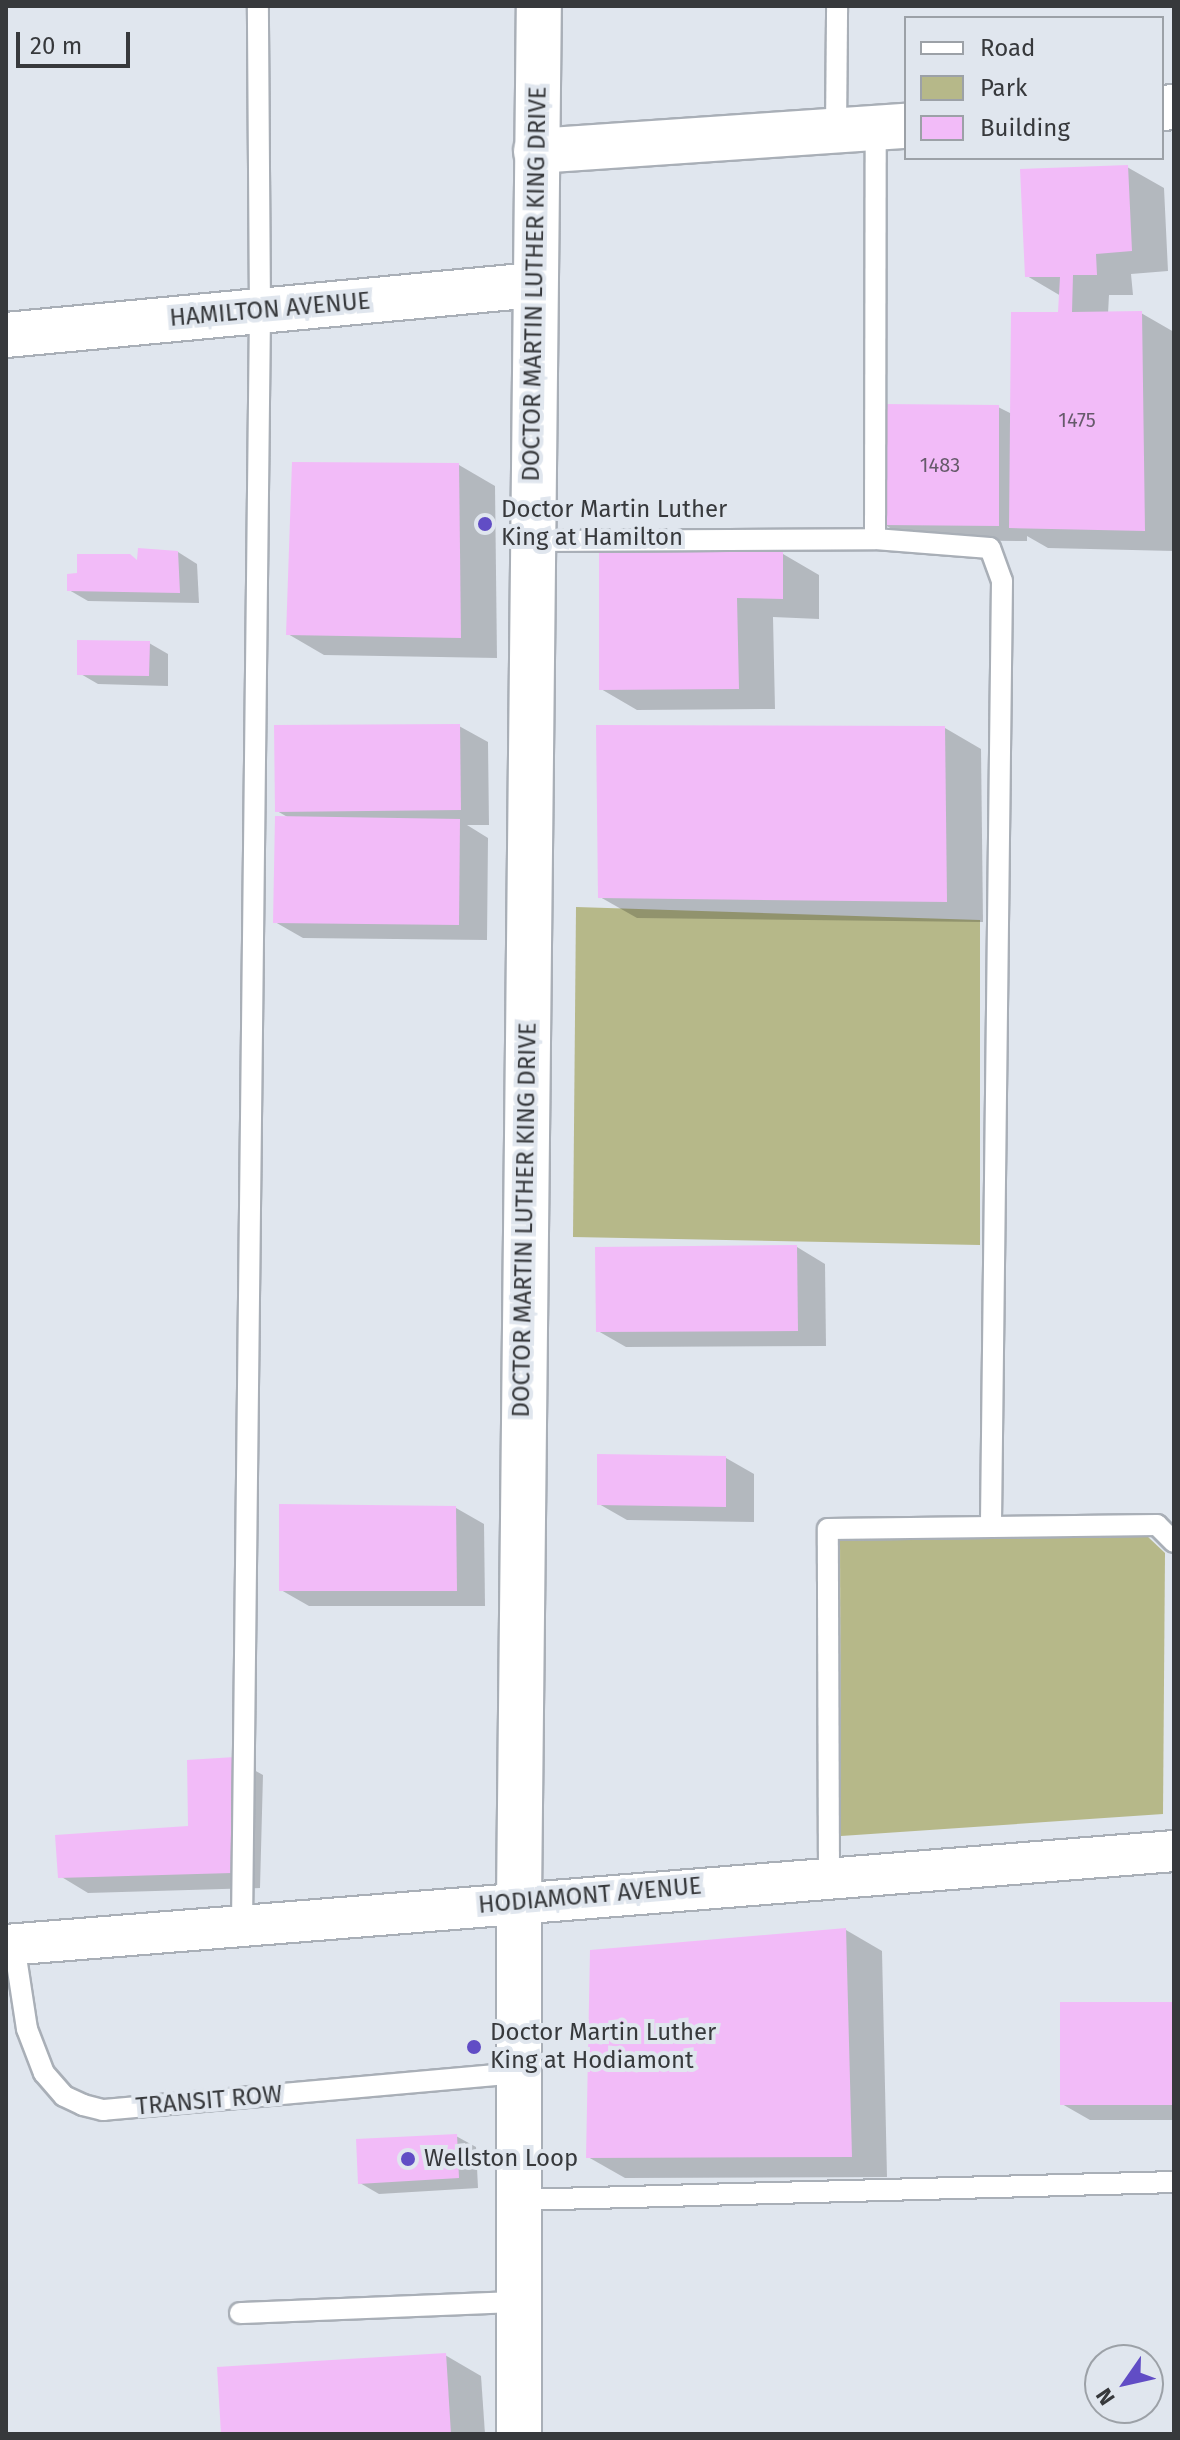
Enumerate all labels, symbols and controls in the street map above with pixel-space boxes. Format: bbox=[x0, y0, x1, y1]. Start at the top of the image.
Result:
scale bar bbox=[20, 16, 134, 66]
legend bbox=[904, 16, 1164, 160]
text: 20 m bbox=[30, 32, 82, 60]
text: Road bbox=[980, 34, 1035, 62]
text: Park bbox=[980, 74, 1027, 102]
street label: DOCTOR MARTIN LUTHER KING DRIVE bbox=[517, 86, 553, 482]
text: Building bbox=[980, 114, 1070, 142]
street label: HAMILTON AVENUE bbox=[168, 287, 372, 333]
house number: 1475 bbox=[1058, 408, 1096, 432]
house number: 1483 bbox=[920, 453, 960, 477]
place label: Doctor Martin Luther King at Hamilton bbox=[501, 496, 727, 552]
marker: Doctor Martin Luther King at Hamilton bbox=[476, 515, 494, 533]
street label: DOCTOR MARTIN LUTHER KING DRIVE bbox=[507, 1022, 543, 1418]
street label: HODIAMONT AVENUE bbox=[477, 1872, 703, 1920]
place label: Doctor Martin Luther King at Hodiamont bbox=[490, 2019, 716, 2075]
marker: Doctor Martin Luther King at Hodiamont bbox=[465, 2038, 483, 2056]
street label: TRANSIT ROW bbox=[135, 2080, 283, 2122]
place label: Wellston Loop bbox=[424, 2145, 578, 2173]
marker: Wellston Loop bbox=[399, 2150, 417, 2168]
north arrow bbox=[1084, 2344, 1164, 2424]
text: N bbox=[1090, 2383, 1121, 2410]

